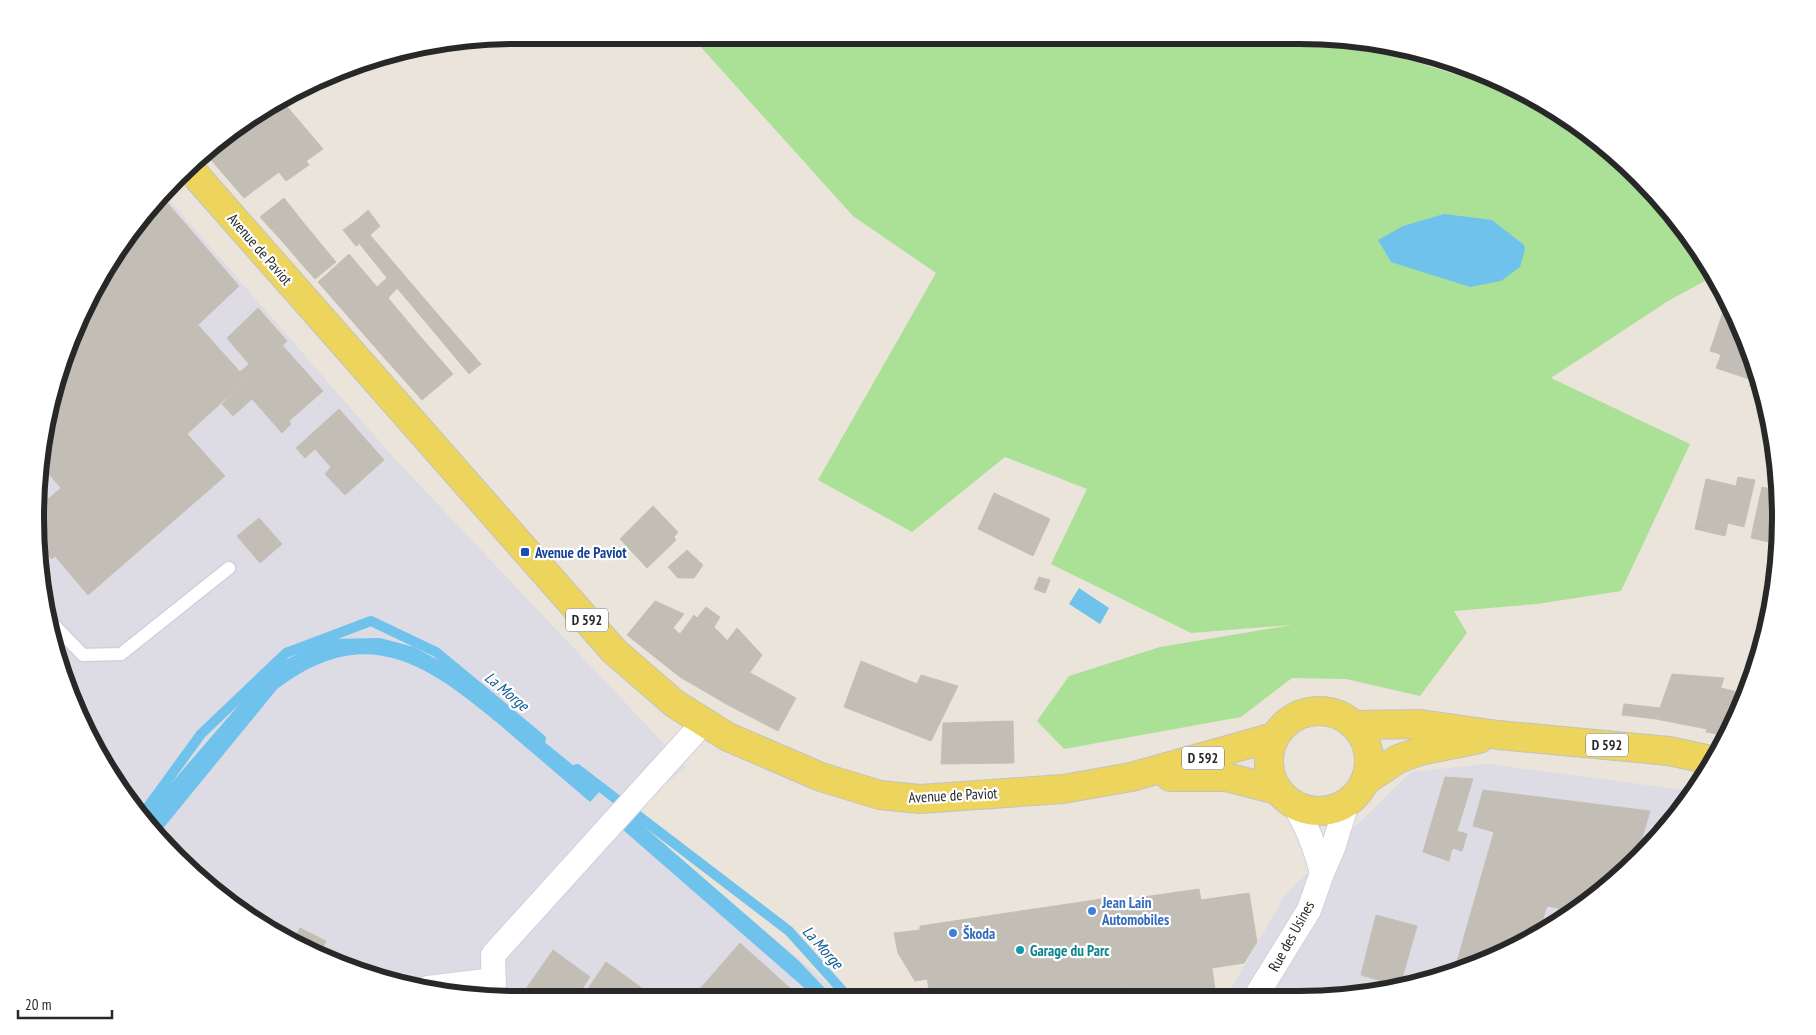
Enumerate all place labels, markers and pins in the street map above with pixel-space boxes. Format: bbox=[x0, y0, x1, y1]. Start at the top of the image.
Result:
place label: Avenue de Paviot bbox=[534, 543, 627, 562]
marker: Avenue de Paviot bbox=[519, 546, 531, 558]
place label: Jean Lain Automobiles bbox=[1101, 893, 1169, 929]
marker: Jean Lain Automobiles bbox=[1086, 905, 1098, 917]
place label: Škoda bbox=[963, 924, 995, 943]
marker: Škoda bbox=[947, 927, 959, 939]
place label: Garage du Parc bbox=[1030, 941, 1110, 960]
marker: Garage du Parc bbox=[1014, 944, 1026, 956]

